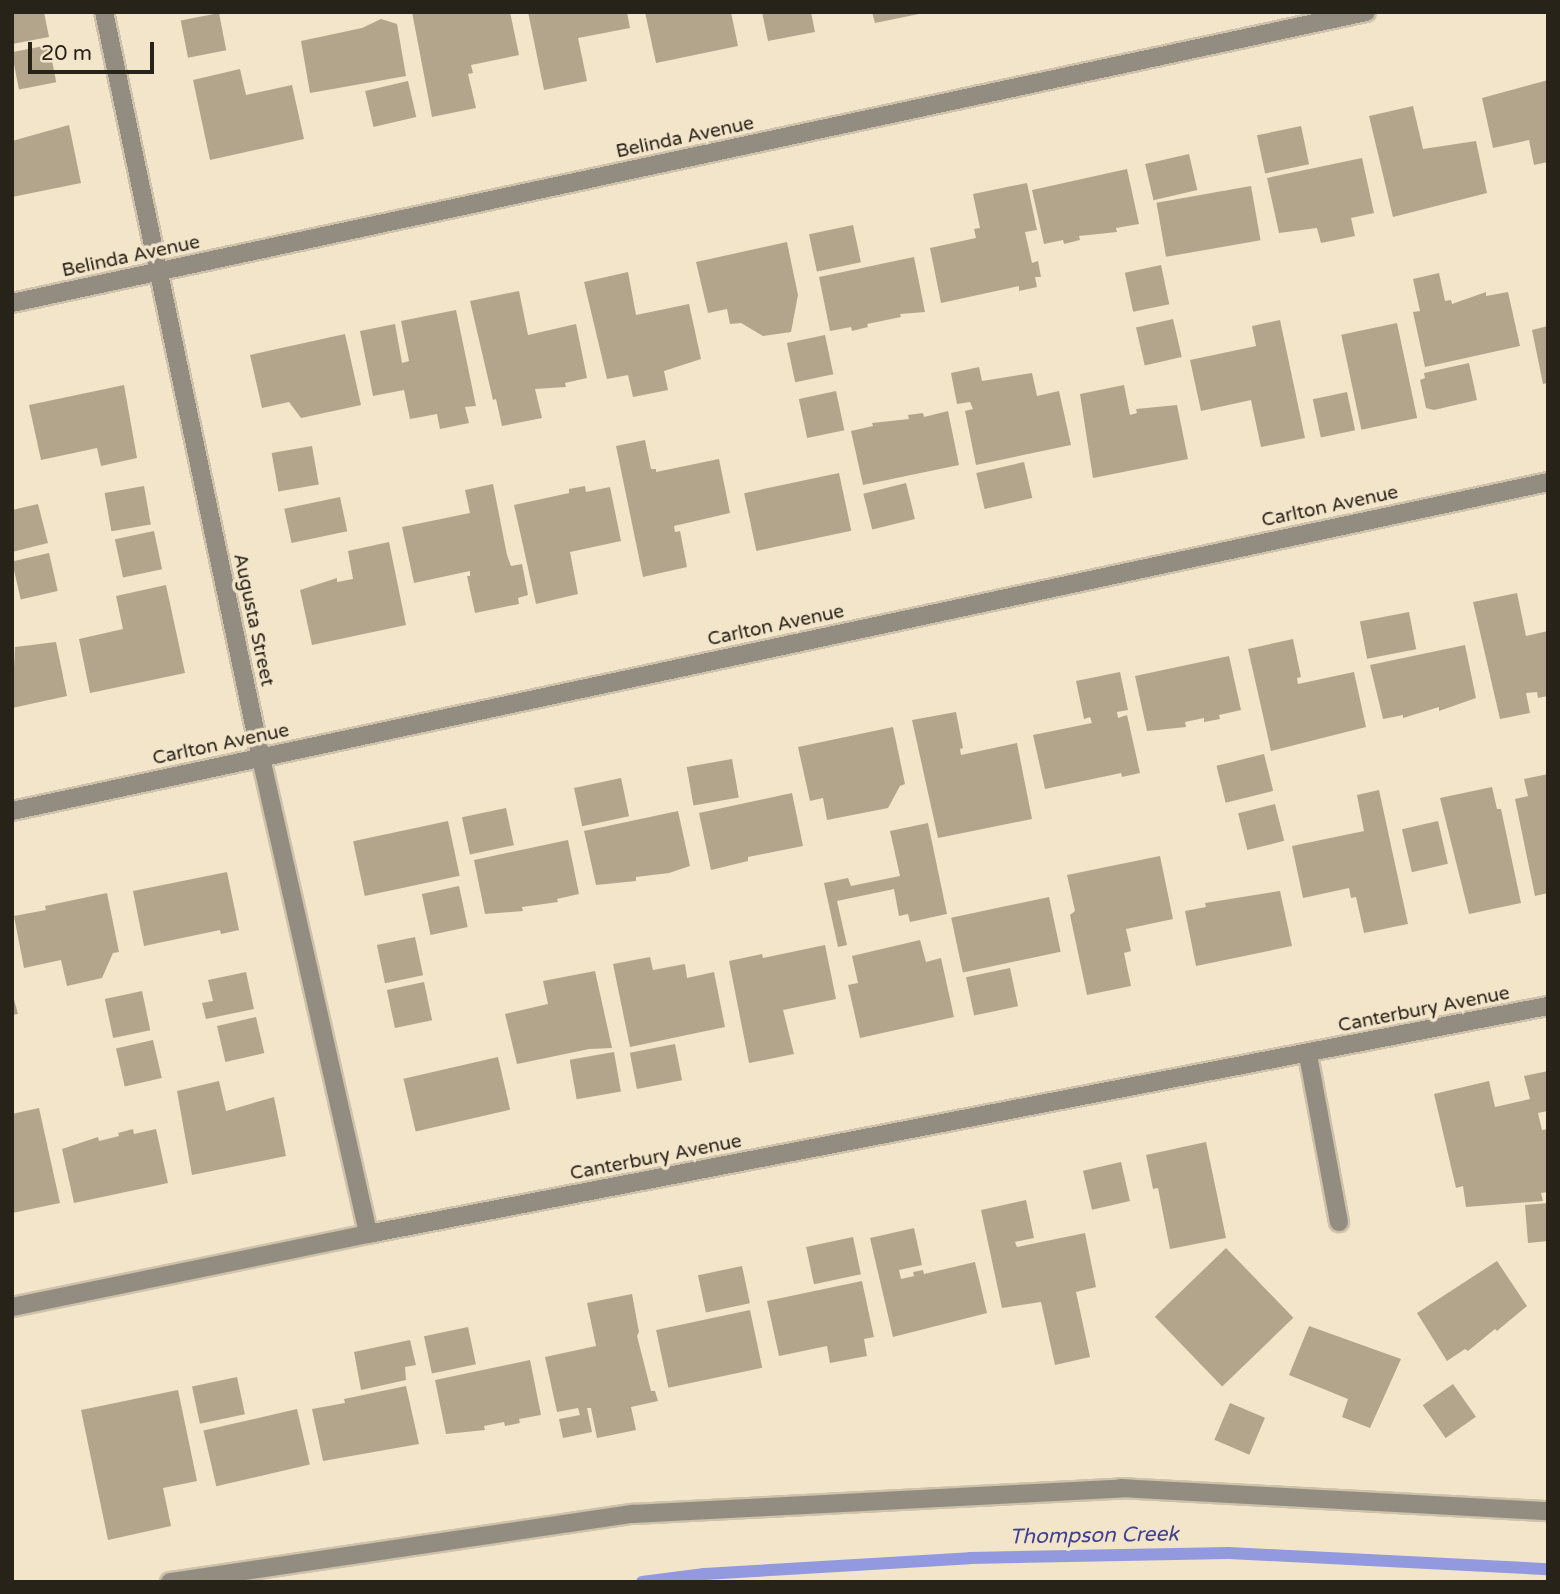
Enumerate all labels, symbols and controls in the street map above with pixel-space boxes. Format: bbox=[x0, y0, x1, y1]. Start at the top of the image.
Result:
scale bar bbox=[32, 28, 158, 72]
text: 20 m bbox=[41, 41, 92, 66]
street label: Belinda Avenue bbox=[614, 112, 756, 164]
street label: Belinda Avenue bbox=[60, 231, 202, 283]
street label: Carlton Avenue bbox=[1260, 481, 1400, 533]
street label: Augusta Street bbox=[228, 551, 278, 689]
street label: Carlton Avenue bbox=[706, 600, 846, 652]
street label: Carlton Avenue bbox=[151, 719, 291, 771]
street label: Canterbury Avenue bbox=[1336, 982, 1512, 1038]
street label: Canterbury Avenue bbox=[568, 1130, 744, 1186]
water label: Thompson Creek bbox=[1009, 1522, 1179, 1550]

